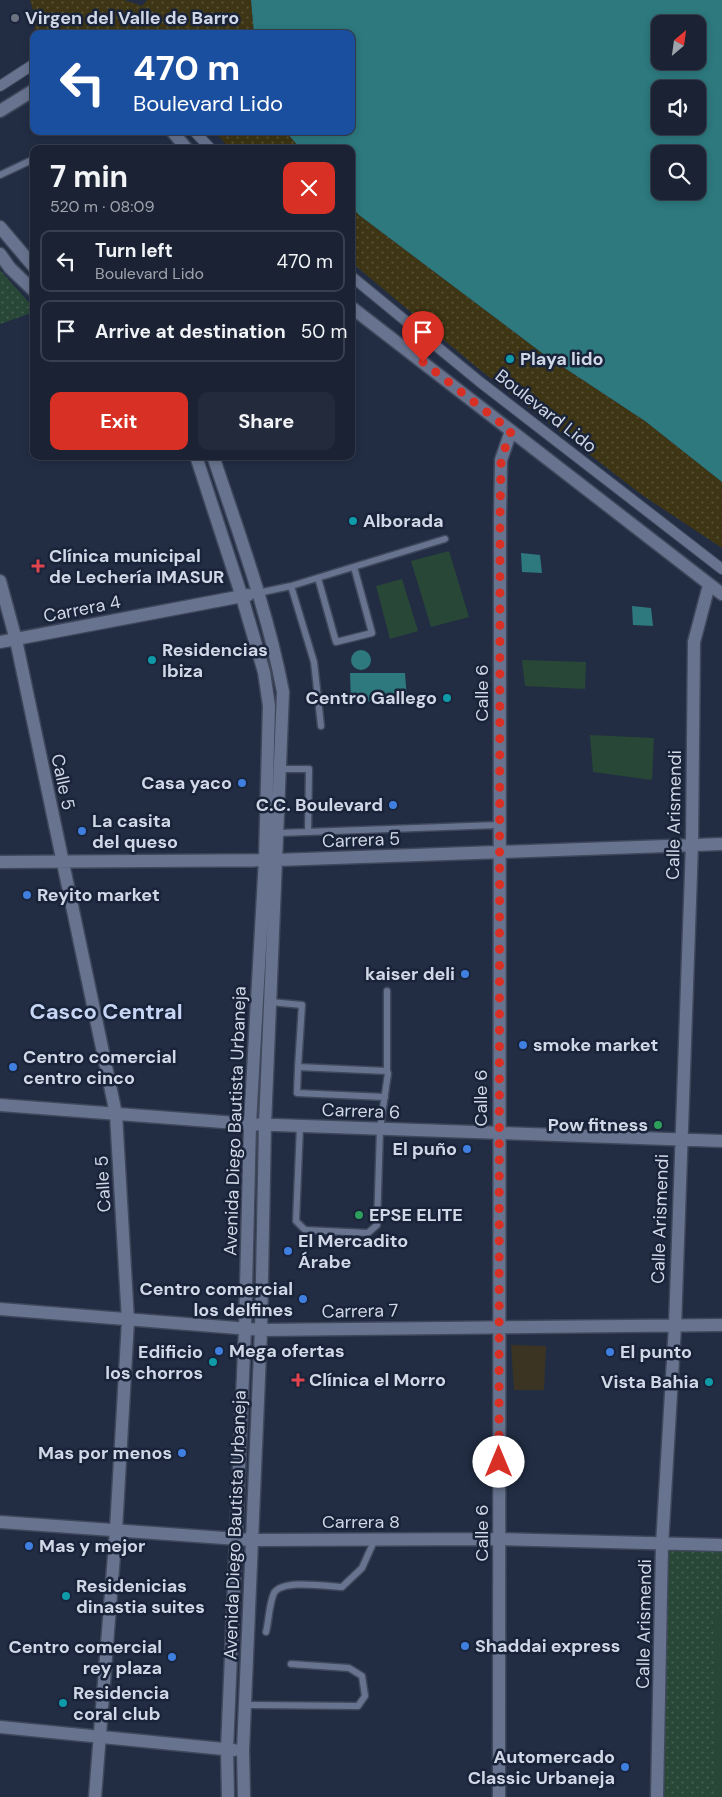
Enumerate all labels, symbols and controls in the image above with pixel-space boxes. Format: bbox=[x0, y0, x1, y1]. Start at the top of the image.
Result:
place label: Virgen del Valle de Barro bbox=[25, 6, 239, 30]
marker: Virgen del Valle de Barro bbox=[9, 12, 21, 24]
north arrow bbox=[651, 15, 706, 70]
map controls bbox=[651, 15, 706, 200]
text: 470 m bbox=[133, 45, 240, 91]
icon: left bbox=[50, 50, 115, 115]
button: sound bbox=[651, 80, 706, 135]
text: Boulevard Lido bbox=[133, 89, 283, 118]
button: search bbox=[651, 145, 706, 200]
text: 7 min bbox=[50, 157, 128, 196]
button: close bbox=[283, 162, 335, 214]
text: 520 m · 08:09 bbox=[50, 196, 155, 217]
text: Turn left bbox=[95, 238, 173, 263]
icon: left bbox=[52, 247, 80, 275]
text: 470 m bbox=[277, 249, 333, 274]
text: Boulevard Lido bbox=[95, 263, 204, 284]
pin bbox=[402, 311, 444, 362]
icon: arrive bbox=[52, 317, 80, 345]
icon: arrive bbox=[409, 318, 437, 346]
text: Arrive at destination bbox=[95, 319, 286, 344]
text: 50 m bbox=[301, 319, 347, 344]
place label: Playa lido bbox=[520, 347, 604, 371]
marker: Playa lido bbox=[504, 353, 516, 365]
street label: Boulevard Lido bbox=[490, 364, 602, 458]
button: Exit bbox=[50, 392, 188, 450]
button: Share bbox=[198, 392, 335, 450]
place label: Alborada bbox=[363, 509, 444, 533]
marker: Alborada bbox=[347, 515, 359, 527]
place label: Clínica municipal de Lechería IMASUR bbox=[49, 544, 224, 589]
marker: Clínica municipal de Lechería IMASUR bbox=[31, 559, 45, 573]
street label: Carrera 4 bbox=[41, 590, 123, 628]
place label: Residencias Ibiza bbox=[162, 638, 268, 683]
marker: Residencias Ibiza bbox=[146, 654, 158, 666]
street label: Calle 6 bbox=[470, 664, 494, 722]
place label: Centro Gallego bbox=[305, 686, 437, 710]
marker: Centro Gallego bbox=[441, 692, 453, 704]
street label: Calle Arismendi bbox=[661, 750, 687, 880]
street label: Calle 5 bbox=[45, 752, 81, 812]
place label: Casa yaco bbox=[141, 771, 232, 795]
marker: Casa yaco bbox=[236, 777, 248, 789]
place label: C.C. Boulevard bbox=[256, 793, 383, 817]
marker: C.C. Boulevard bbox=[387, 799, 399, 811]
place label: La casita del queso bbox=[92, 809, 178, 854]
marker: La casita del queso bbox=[76, 825, 88, 837]
street label: Carrera 5 bbox=[322, 827, 400, 853]
place label: Reyito market bbox=[37, 883, 160, 907]
marker: Reyito market bbox=[21, 889, 33, 901]
place label: kaiser deli bbox=[365, 962, 455, 986]
marker: kaiser deli bbox=[459, 968, 471, 980]
street label: Avenida Diego Bautista Urbaneja bbox=[218, 986, 252, 1256]
district label: Casco Central bbox=[29, 997, 183, 1026]
place label: smoke market bbox=[533, 1033, 658, 1057]
marker: smoke market bbox=[517, 1039, 529, 1051]
place label: Centro comercial centro cinco bbox=[23, 1045, 177, 1090]
marker: Centro comercial centro cinco bbox=[7, 1061, 19, 1073]
street label: Calle 6 bbox=[469, 1069, 493, 1127]
street label: Carrera 6 bbox=[321, 1098, 401, 1124]
place label: Pow fitness bbox=[548, 1113, 648, 1137]
marker: Pow fitness bbox=[652, 1119, 664, 1131]
place label: El puño bbox=[393, 1137, 457, 1161]
marker: El puño bbox=[461, 1143, 473, 1155]
street label: Calle Arismendi bbox=[646, 1154, 674, 1284]
street label: Calle 5 bbox=[90, 1155, 116, 1213]
place label: EPSE ELITE bbox=[369, 1203, 463, 1227]
marker: EPSE ELITE bbox=[353, 1209, 365, 1221]
place label: El Mercadito Árabe bbox=[298, 1229, 408, 1274]
marker: El Mercadito Árabe bbox=[282, 1245, 294, 1257]
place label: Centro comercial los delfines bbox=[139, 1277, 293, 1322]
marker: Centro comercial los delfines bbox=[297, 1293, 309, 1305]
street label: Carrera 7 bbox=[321, 1298, 399, 1324]
place label: Mega ofertas bbox=[229, 1339, 344, 1363]
place label: Edificio los chorros bbox=[105, 1340, 203, 1385]
place label: El punto bbox=[620, 1340, 692, 1364]
marker: Mega ofertas bbox=[213, 1345, 225, 1357]
marker: El punto bbox=[604, 1346, 616, 1358]
marker: Edificio los chorros bbox=[207, 1356, 219, 1368]
place label: Clínica el Morro bbox=[309, 1368, 446, 1392]
place label: Vista Bahia bbox=[601, 1370, 699, 1394]
marker: Clínica el Morro bbox=[291, 1373, 305, 1387]
marker: Vista Bahia bbox=[703, 1376, 715, 1388]
street label: Avenida Diego Bautista Urbaneja bbox=[218, 1390, 252, 1660]
position arrow bbox=[472, 1435, 524, 1487]
place label: Mas por menos bbox=[38, 1441, 172, 1465]
marker: Mas por menos bbox=[176, 1447, 188, 1459]
street label: Calle 6 bbox=[470, 1504, 494, 1562]
street label: Carrera 8 bbox=[322, 1510, 400, 1534]
place label: Mas y mejor bbox=[39, 1534, 145, 1558]
marker: Mas y mejor bbox=[23, 1540, 35, 1552]
street label: Calle Arismendi bbox=[631, 1559, 657, 1689]
place label: Residenicias dinastia suites bbox=[76, 1574, 205, 1619]
marker: Residenicias dinastia suites bbox=[60, 1590, 72, 1602]
place label: Shaddai express bbox=[475, 1634, 620, 1658]
place label: Centro comercial rey plaza bbox=[8, 1635, 162, 1680]
marker: Shaddai express bbox=[459, 1640, 471, 1652]
marker: Centro comercial rey plaza bbox=[166, 1651, 178, 1663]
place label: Residencia coral club bbox=[73, 1681, 169, 1726]
marker: Residencia coral club bbox=[57, 1697, 69, 1709]
place label: Automercado Classic Urbaneja bbox=[468, 1745, 615, 1790]
marker: Automercado Classic Urbaneja bbox=[619, 1761, 631, 1773]

